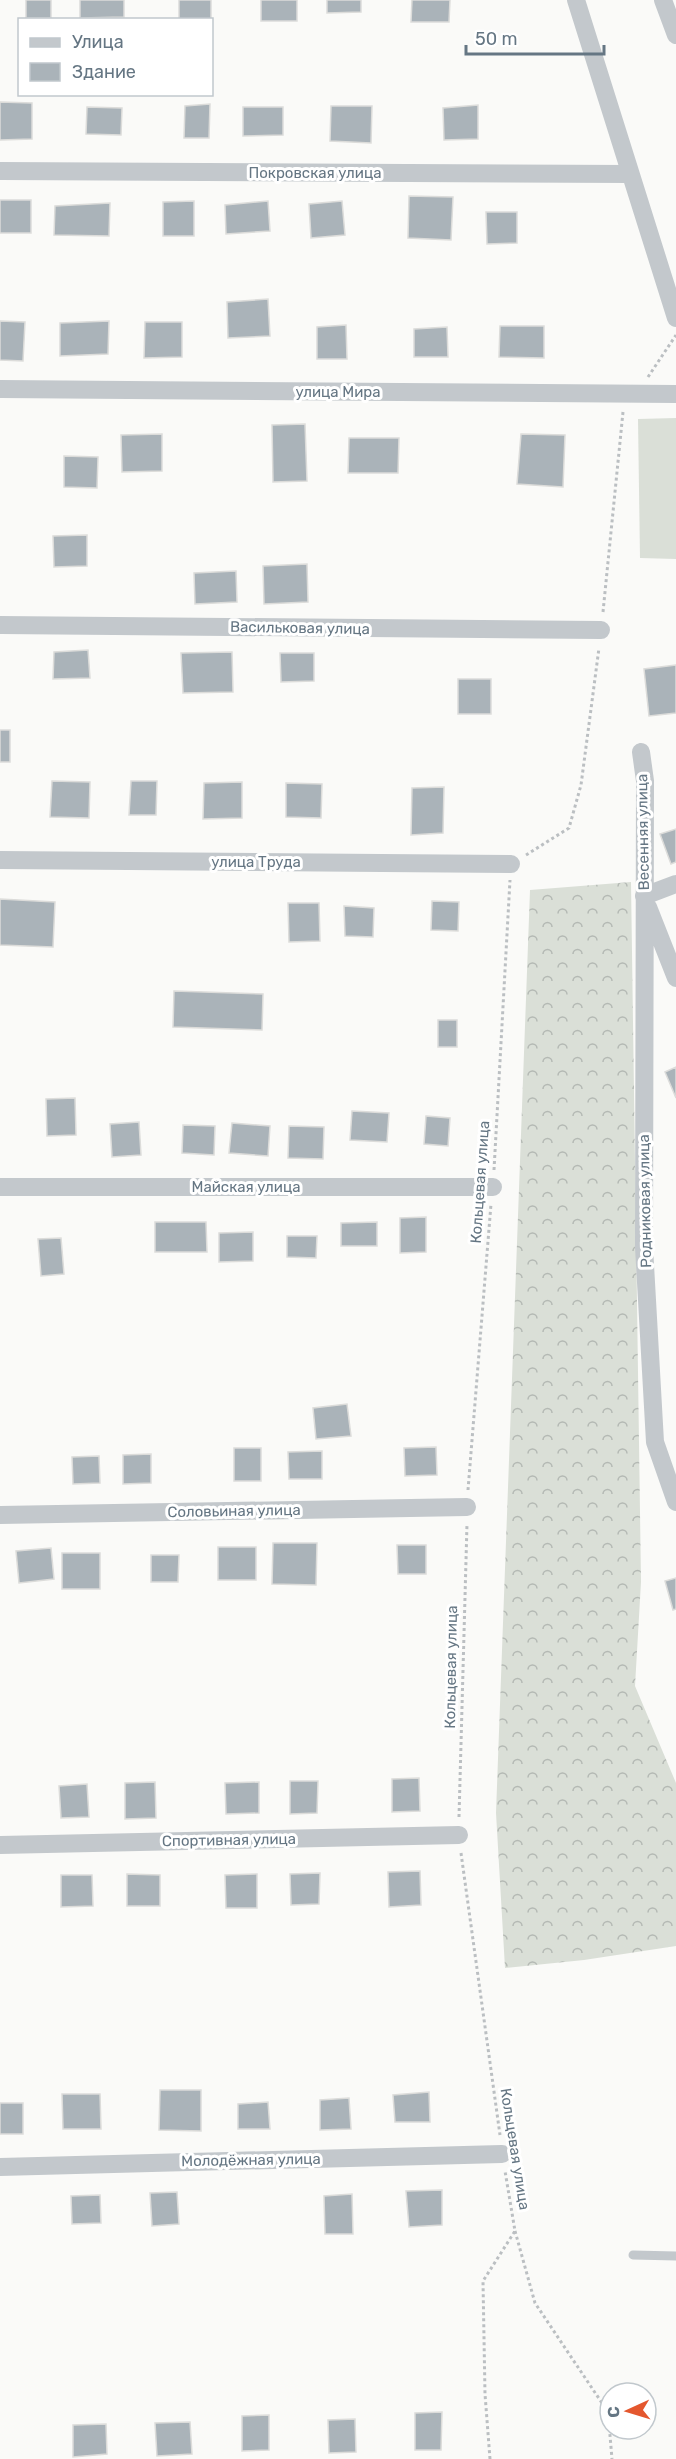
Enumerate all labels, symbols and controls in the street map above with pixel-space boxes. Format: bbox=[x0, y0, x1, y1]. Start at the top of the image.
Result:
legend bbox=[18, 18, 213, 96]
scale bar bbox=[466, 18, 604, 56]
text: 50 m bbox=[475, 28, 518, 50]
text: Улица bbox=[72, 31, 124, 53]
text: Здание bbox=[72, 61, 136, 83]
street label: Покровская улица bbox=[249, 164, 381, 182]
street label: улица Мира bbox=[295, 383, 381, 401]
street label: Васильковая улица bbox=[230, 618, 370, 638]
street label: Весенняя улица bbox=[633, 774, 653, 890]
street label: улица Труда bbox=[211, 853, 301, 871]
street label: Кольцевая улица bbox=[467, 1120, 493, 1244]
street label: Родниковая улица bbox=[635, 1134, 655, 1268]
street label: Майская улица bbox=[192, 1178, 300, 1196]
street label: Соловьиная улица bbox=[167, 1501, 301, 1521]
street label: Кольцевая улица bbox=[441, 1605, 461, 1729]
street label: Спортивная улица bbox=[162, 1830, 296, 1850]
street label: Кольцевая улица bbox=[496, 2087, 534, 2211]
street label: Молодёжная улица bbox=[181, 2150, 321, 2170]
north arrow bbox=[598, 2381, 658, 2441]
text: С bbox=[604, 2406, 623, 2418]

